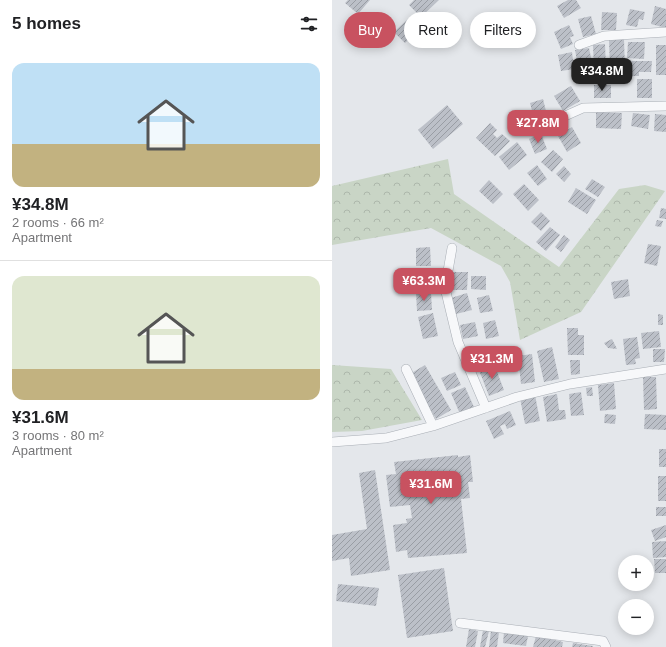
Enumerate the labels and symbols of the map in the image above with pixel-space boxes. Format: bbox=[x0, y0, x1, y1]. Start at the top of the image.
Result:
pin: ¥34.8M bbox=[569, 58, 635, 92]
pin: ¥27.8M bbox=[505, 110, 571, 144]
pin: ¥63.3M bbox=[391, 268, 457, 302]
pin: ¥31.3M bbox=[459, 346, 525, 380]
pin: ¥31.6M bbox=[398, 471, 464, 505]

